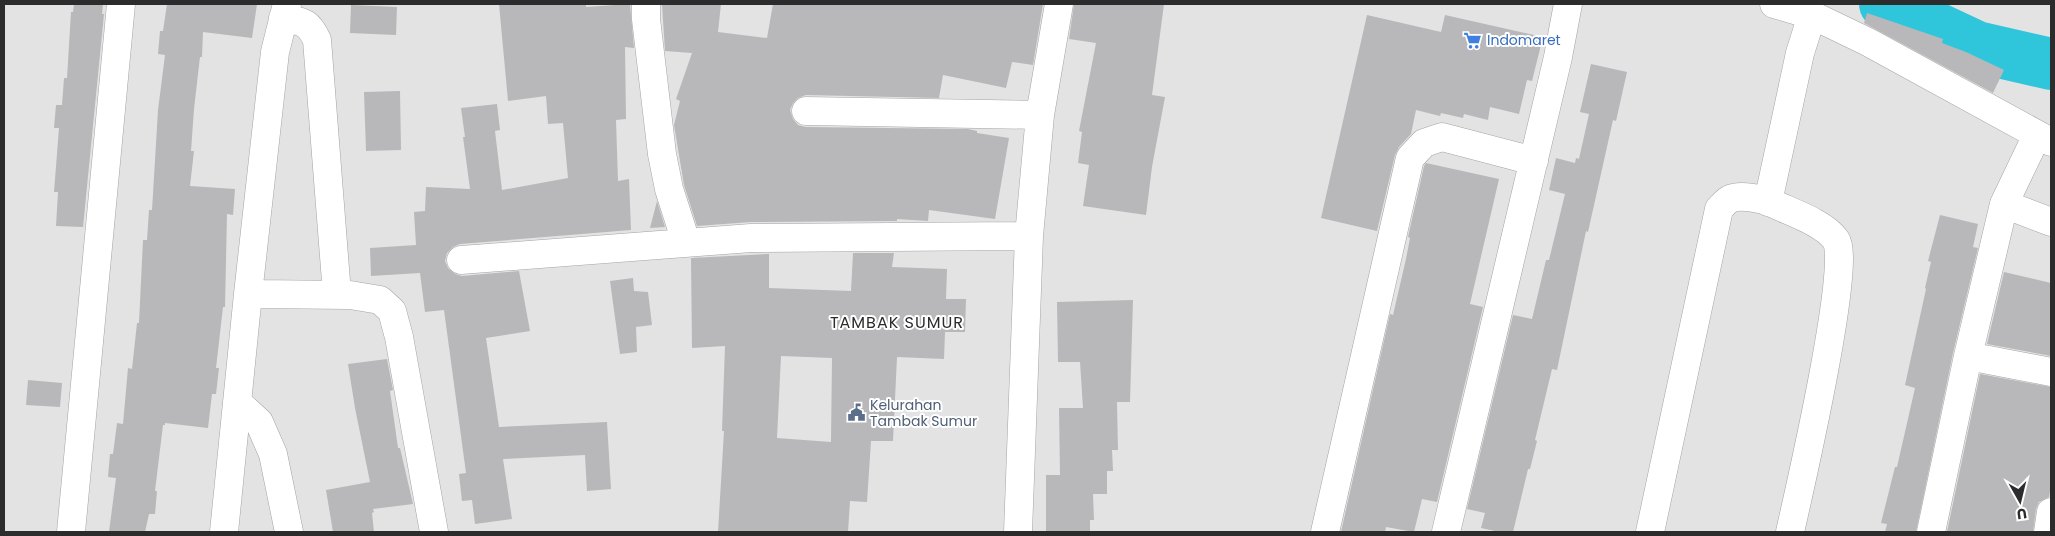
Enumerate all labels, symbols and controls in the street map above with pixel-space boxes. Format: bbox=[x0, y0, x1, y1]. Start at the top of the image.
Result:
supermarket icon: Indomaret bbox=[1463, 30, 1483, 50]
place label: Indomaret bbox=[1487, 30, 1561, 50]
district label: TAMBAK SUMUR bbox=[830, 311, 964, 334]
place label: Kelurahan Tambak Sumur bbox=[870, 395, 977, 431]
public building icon: Kelurahan Tambak Sumur bbox=[846, 403, 866, 423]
north arrow bbox=[1995, 476, 2045, 526]
text: U bbox=[2015, 503, 2028, 524]

